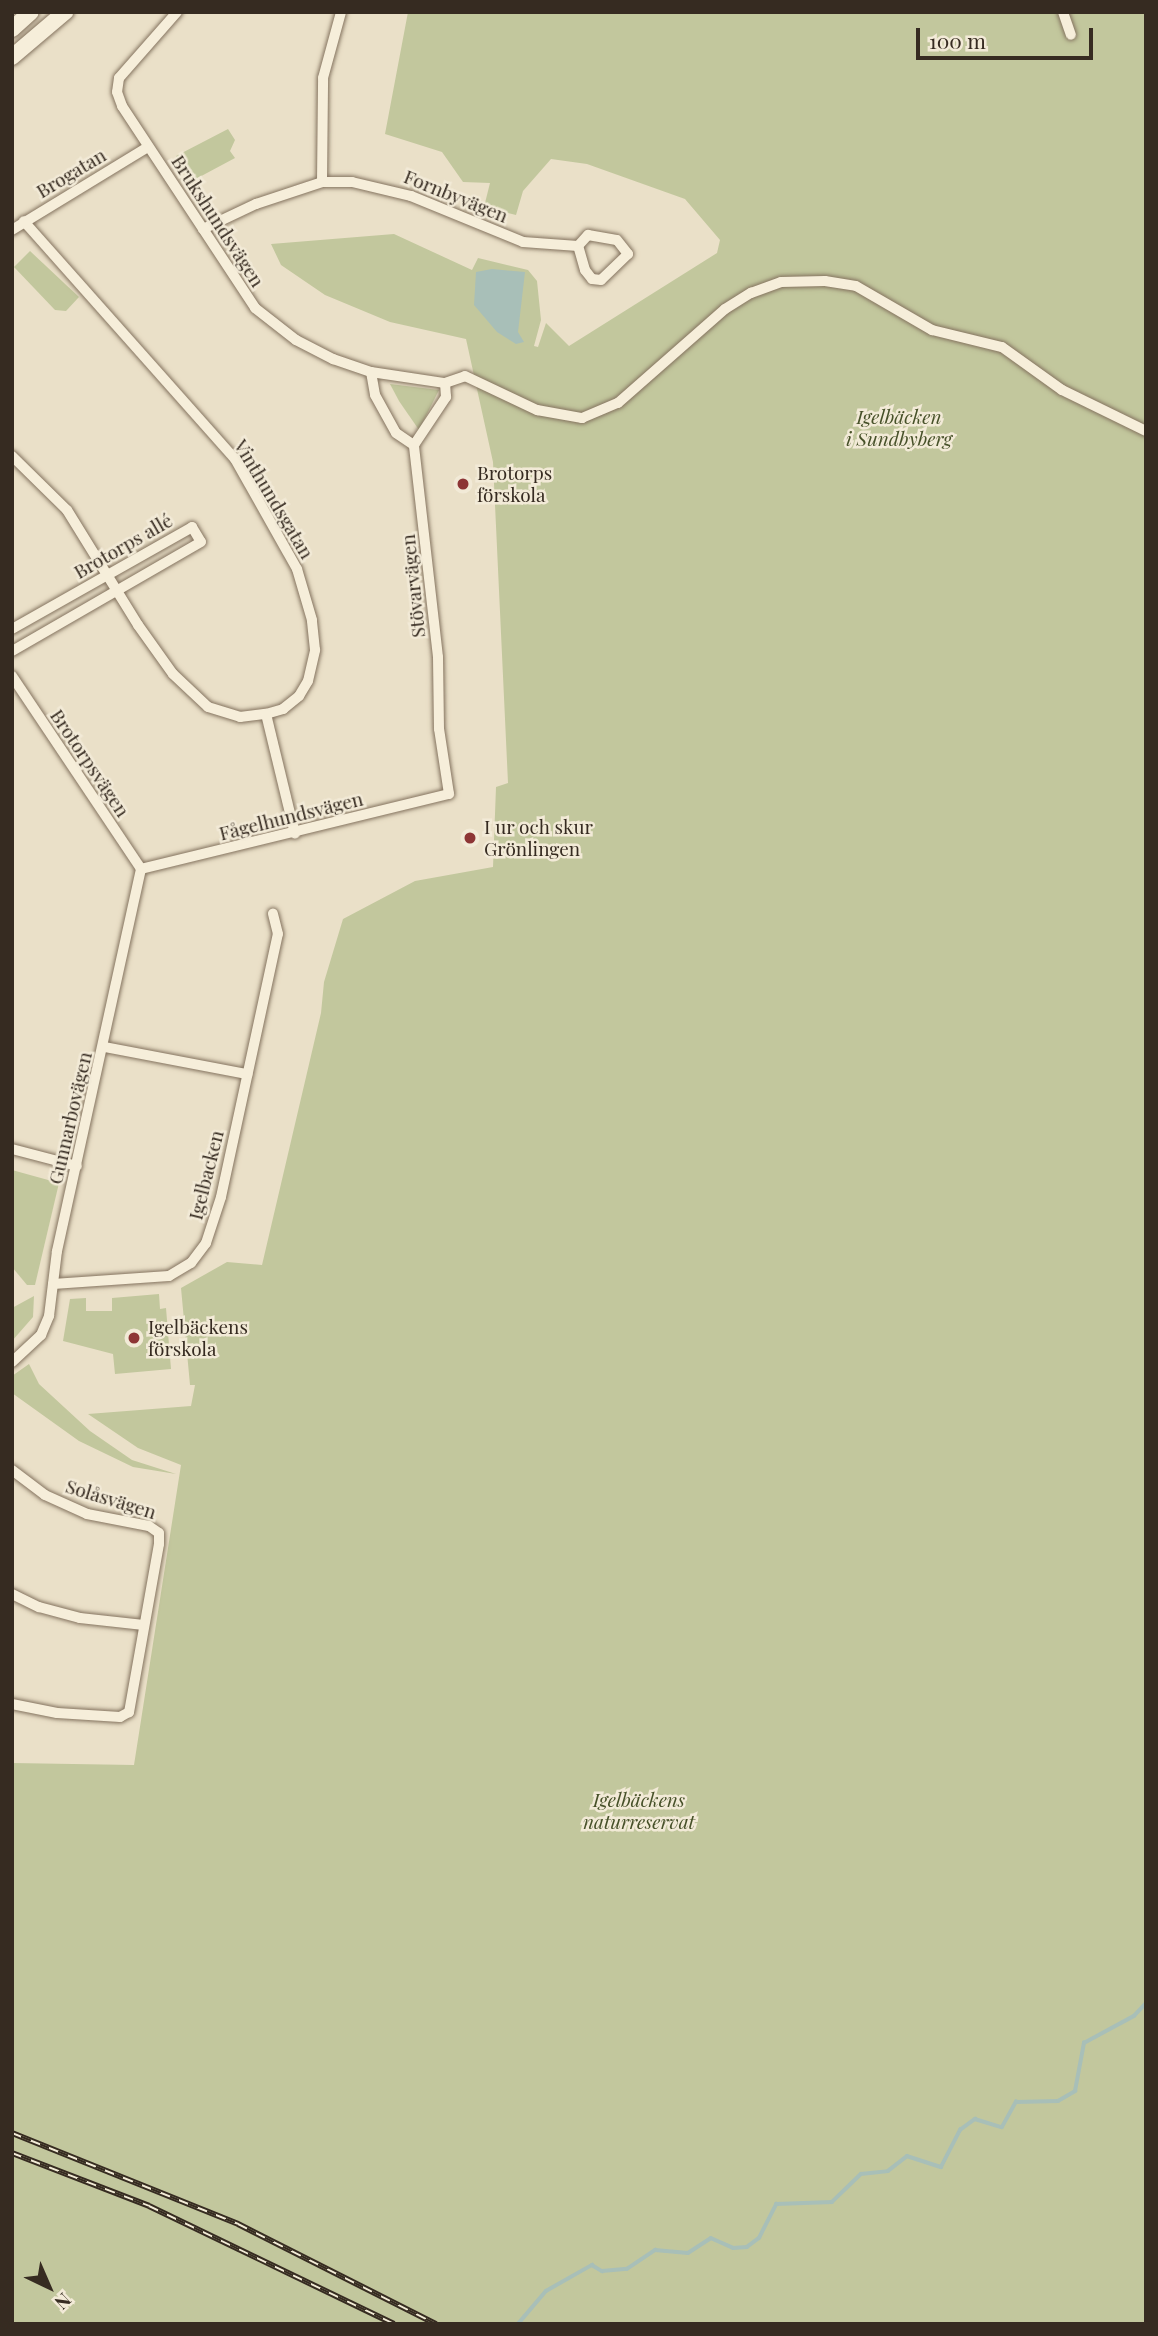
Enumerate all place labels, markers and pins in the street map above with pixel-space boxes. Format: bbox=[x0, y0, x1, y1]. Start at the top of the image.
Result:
place label: Brotorps förskola bbox=[477, 462, 552, 506]
marker: Brotorps förskola bbox=[455, 476, 471, 492]
place label: I ur och skur Grönlingen bbox=[484, 816, 593, 860]
marker: I ur och skur Grönlingen bbox=[462, 830, 478, 846]
place label: Igelbäckens förskola bbox=[148, 1316, 248, 1360]
marker: Igelbäckens förskola bbox=[126, 1330, 142, 1346]

